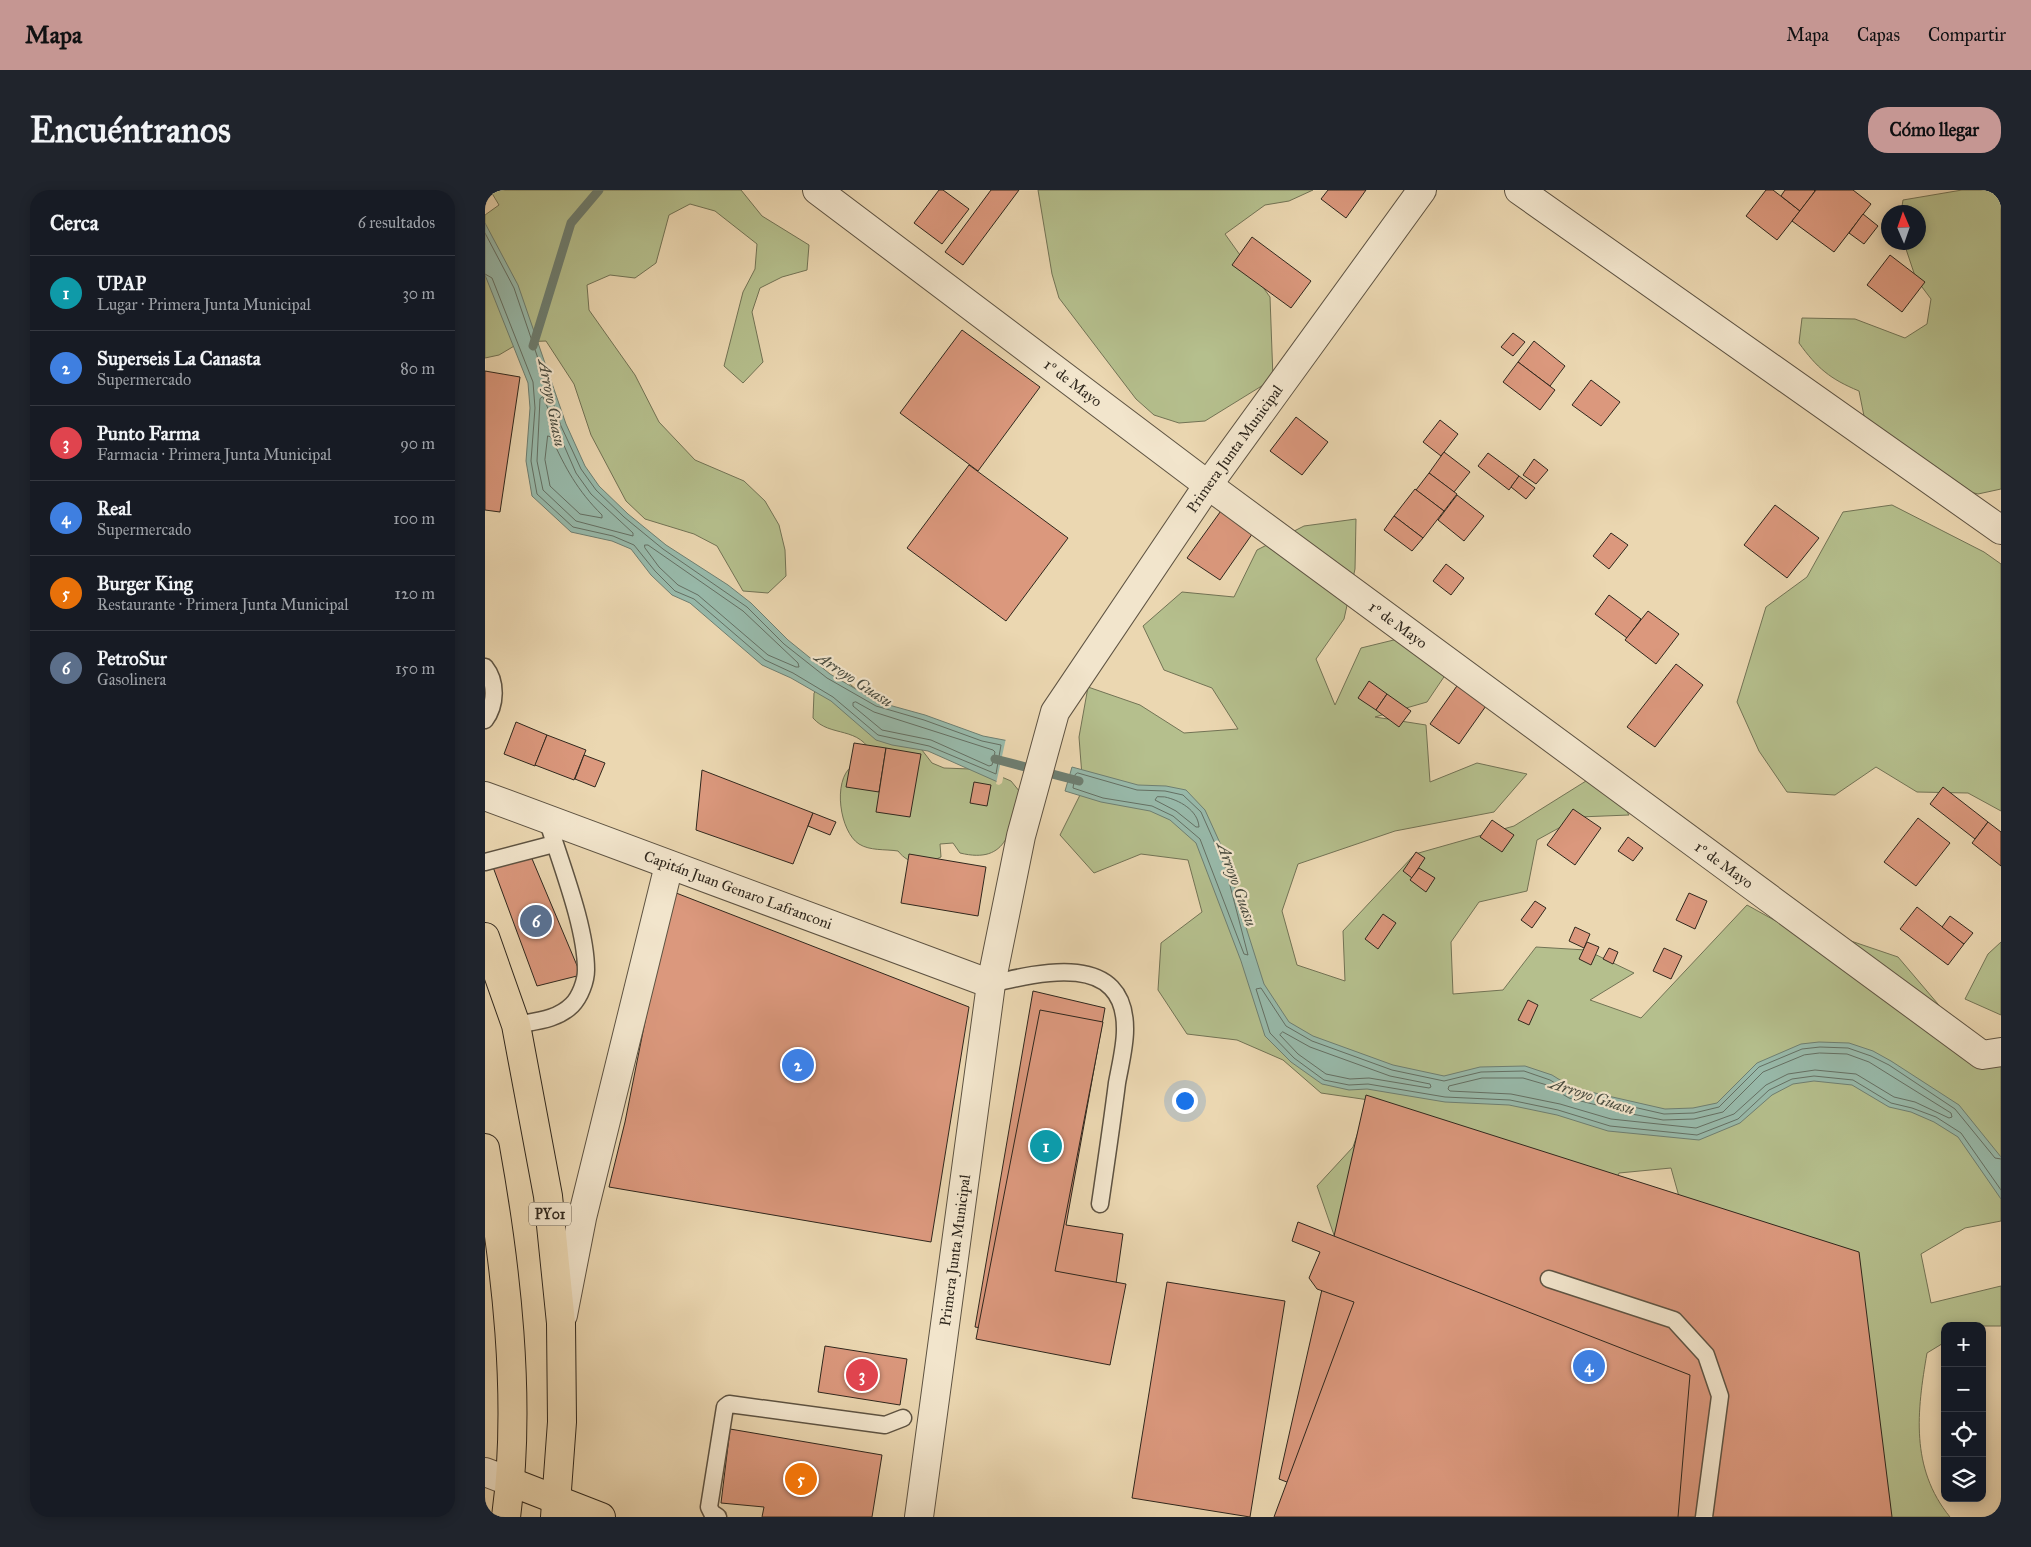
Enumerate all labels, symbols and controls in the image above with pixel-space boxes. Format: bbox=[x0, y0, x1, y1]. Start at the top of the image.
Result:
text: Mapa bbox=[25, 20, 82, 50]
text: Mapa bbox=[1786, 24, 1829, 46]
text: Capas bbox=[1857, 24, 1900, 46]
text: Compartir bbox=[1928, 24, 2006, 46]
button: Cómo llegar bbox=[1868, 107, 2001, 153]
text: Encuéntranos bbox=[30, 109, 231, 152]
north arrow bbox=[1881, 205, 1926, 250]
text: Cerca bbox=[50, 210, 99, 236]
text: 6 resultados bbox=[358, 213, 435, 232]
text: UPAP bbox=[97, 272, 146, 295]
text: 1 bbox=[63, 284, 69, 303]
text: 30 m bbox=[402, 284, 435, 303]
text: Lugar · Primera Junta Municipal bbox=[97, 295, 311, 314]
text: Superseis La Canasta bbox=[97, 347, 261, 370]
street label: 1º de Mayo bbox=[1040, 355, 1106, 411]
water label: Arroyo Guasu bbox=[534, 356, 570, 448]
text: 2 bbox=[62, 359, 70, 378]
text: 80 m bbox=[400, 359, 435, 378]
text: Supermercado bbox=[97, 370, 191, 389]
street label: Primera Junta Municipal bbox=[1183, 381, 1287, 516]
text: Punto Farma bbox=[97, 422, 200, 445]
text: 3 bbox=[63, 434, 69, 453]
text: 90 m bbox=[400, 434, 435, 453]
text: Farmacia · Primera Junta Municipal bbox=[97, 445, 331, 464]
text: Real bbox=[97, 497, 131, 520]
text: 4 bbox=[62, 509, 70, 528]
text: 100 m bbox=[393, 509, 435, 528]
text: Supermercado bbox=[97, 520, 191, 539]
text: Burger King bbox=[97, 572, 193, 595]
text: 5 bbox=[62, 584, 70, 603]
text: 120 m bbox=[395, 584, 435, 603]
text: Restaurante · Primera Junta Municipal bbox=[97, 595, 349, 614]
street label: 1º de Mayo bbox=[1365, 598, 1431, 652]
water label: Arroyo Guasu bbox=[810, 646, 896, 711]
text: PetroSur bbox=[97, 647, 167, 670]
text: 6 bbox=[62, 659, 70, 678]
text: 150 m bbox=[395, 659, 435, 678]
text: Gasolinera bbox=[97, 670, 166, 689]
water label: Arroyo Guasu bbox=[1212, 837, 1261, 929]
street label: 1º de Mayo bbox=[1691, 838, 1757, 892]
street label: Capitán Juan Genaro Lafranconi bbox=[641, 847, 835, 933]
pin: 6 bbox=[520, 902, 552, 940]
pin: 2 bbox=[782, 1046, 814, 1084]
water label: Arroyo Guasu bbox=[1545, 1073, 1637, 1119]
your location bbox=[1172, 1088, 1198, 1114]
pin: 1 bbox=[1030, 1127, 1062, 1165]
street label: Primera Junta Municipal bbox=[936, 1173, 974, 1327]
road number: PY01 bbox=[529, 1202, 571, 1226]
map controls bbox=[1941, 1322, 1986, 1502]
button: + bbox=[1941, 1322, 1986, 1367]
pin: 4 bbox=[1573, 1347, 1605, 1385]
pin: 3 bbox=[846, 1356, 878, 1394]
button: − bbox=[1941, 1367, 1986, 1412]
button: locate bbox=[1941, 1412, 1986, 1457]
button: layers bbox=[1941, 1457, 1986, 1502]
pin: 5 bbox=[785, 1460, 817, 1498]

